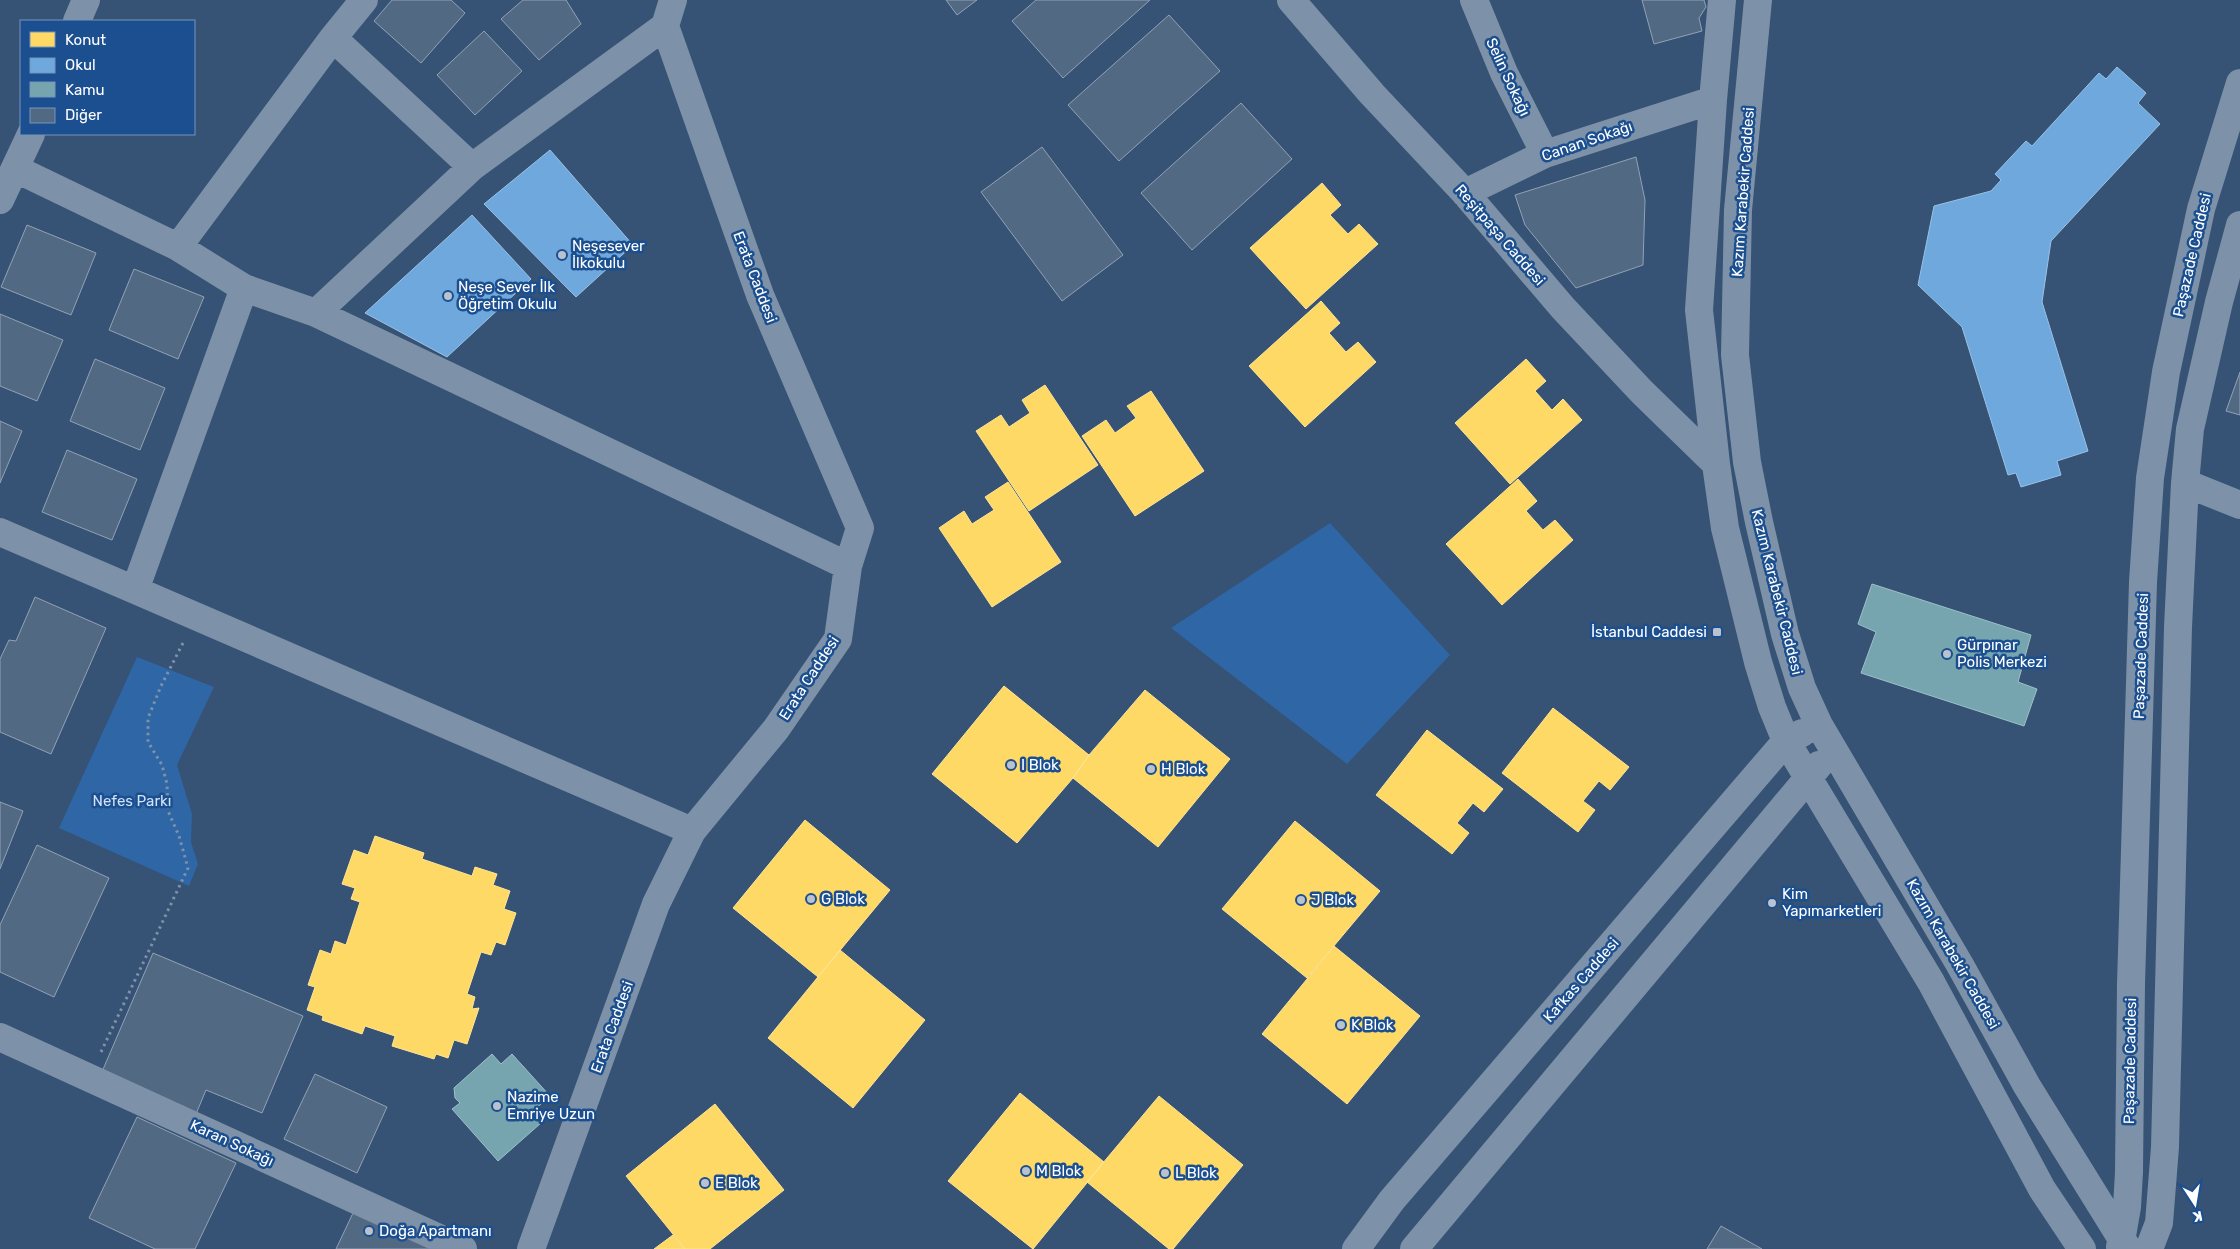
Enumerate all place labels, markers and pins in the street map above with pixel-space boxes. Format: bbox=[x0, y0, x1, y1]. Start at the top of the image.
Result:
place label: Neşesever İlkokulu bbox=[572, 237, 645, 272]
marker: Neşesever İlkokulu bbox=[556, 249, 568, 261]
place label: Neşe Sever İlk Öğretim Okulu bbox=[458, 278, 557, 313]
marker: Neşe Sever İlk Öğretim Okulu bbox=[442, 290, 454, 302]
place label: İstanbul Caddesi bbox=[1591, 623, 1707, 641]
marker: İstanbul Caddesi bbox=[1711, 626, 1723, 638]
place label: Gürpınar Polis Merkezi bbox=[1957, 636, 2047, 671]
marker: Gürpınar Polis Merkezi bbox=[1941, 648, 1953, 660]
place label: I Blok bbox=[1021, 756, 1059, 774]
marker: I Blok bbox=[1005, 759, 1017, 771]
place label: H Blok bbox=[1161, 760, 1206, 778]
marker: H Blok bbox=[1145, 763, 1157, 775]
place label: Kim Yapımarketleri bbox=[1782, 885, 1881, 920]
place label: G Blok bbox=[821, 890, 865, 908]
place label: J Blok bbox=[1311, 891, 1354, 909]
marker: G Blok bbox=[805, 893, 817, 905]
marker: J Blok bbox=[1295, 894, 1307, 906]
marker: Kim Yapımarketleri bbox=[1766, 897, 1778, 909]
place label: K Blok bbox=[1351, 1016, 1394, 1034]
marker: K Blok bbox=[1335, 1019, 1347, 1031]
place label: Nazime Emriye Uzun bbox=[507, 1088, 595, 1123]
marker: Nazime Emriye Uzun bbox=[491, 1100, 503, 1112]
place label: M Blok bbox=[1036, 1162, 1082, 1180]
place label: L Blok bbox=[1175, 1164, 1217, 1182]
marker: M Blok bbox=[1020, 1165, 1032, 1177]
marker: L Blok bbox=[1159, 1167, 1171, 1179]
place label: E Blok bbox=[715, 1174, 758, 1192]
marker: E Blok bbox=[699, 1177, 711, 1189]
place label: Doğa Apartmanı bbox=[379, 1222, 492, 1240]
marker: Doğa Apartmanı bbox=[363, 1225, 375, 1237]

